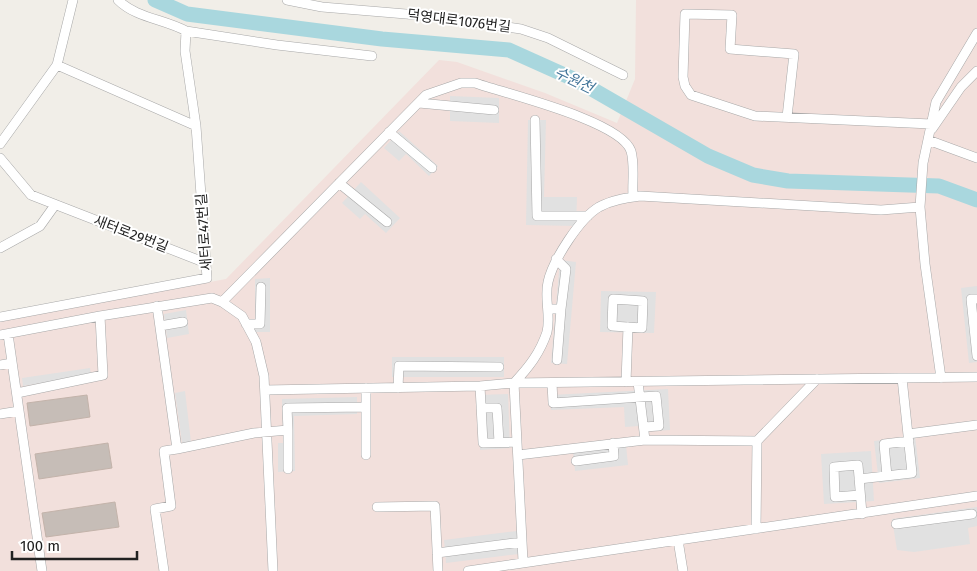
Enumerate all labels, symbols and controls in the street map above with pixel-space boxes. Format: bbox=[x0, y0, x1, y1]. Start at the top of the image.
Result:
street label: 덕영대로1076번길 bbox=[406, 6, 512, 36]
water label: 수원천 bbox=[551, 63, 599, 98]
street label: 새터로47번길 bbox=[193, 193, 215, 271]
street label: 새터로29번길 bbox=[91, 212, 171, 256]
scale bar bbox=[12, 528, 138, 560]
text: 100 m bbox=[20, 537, 60, 555]

